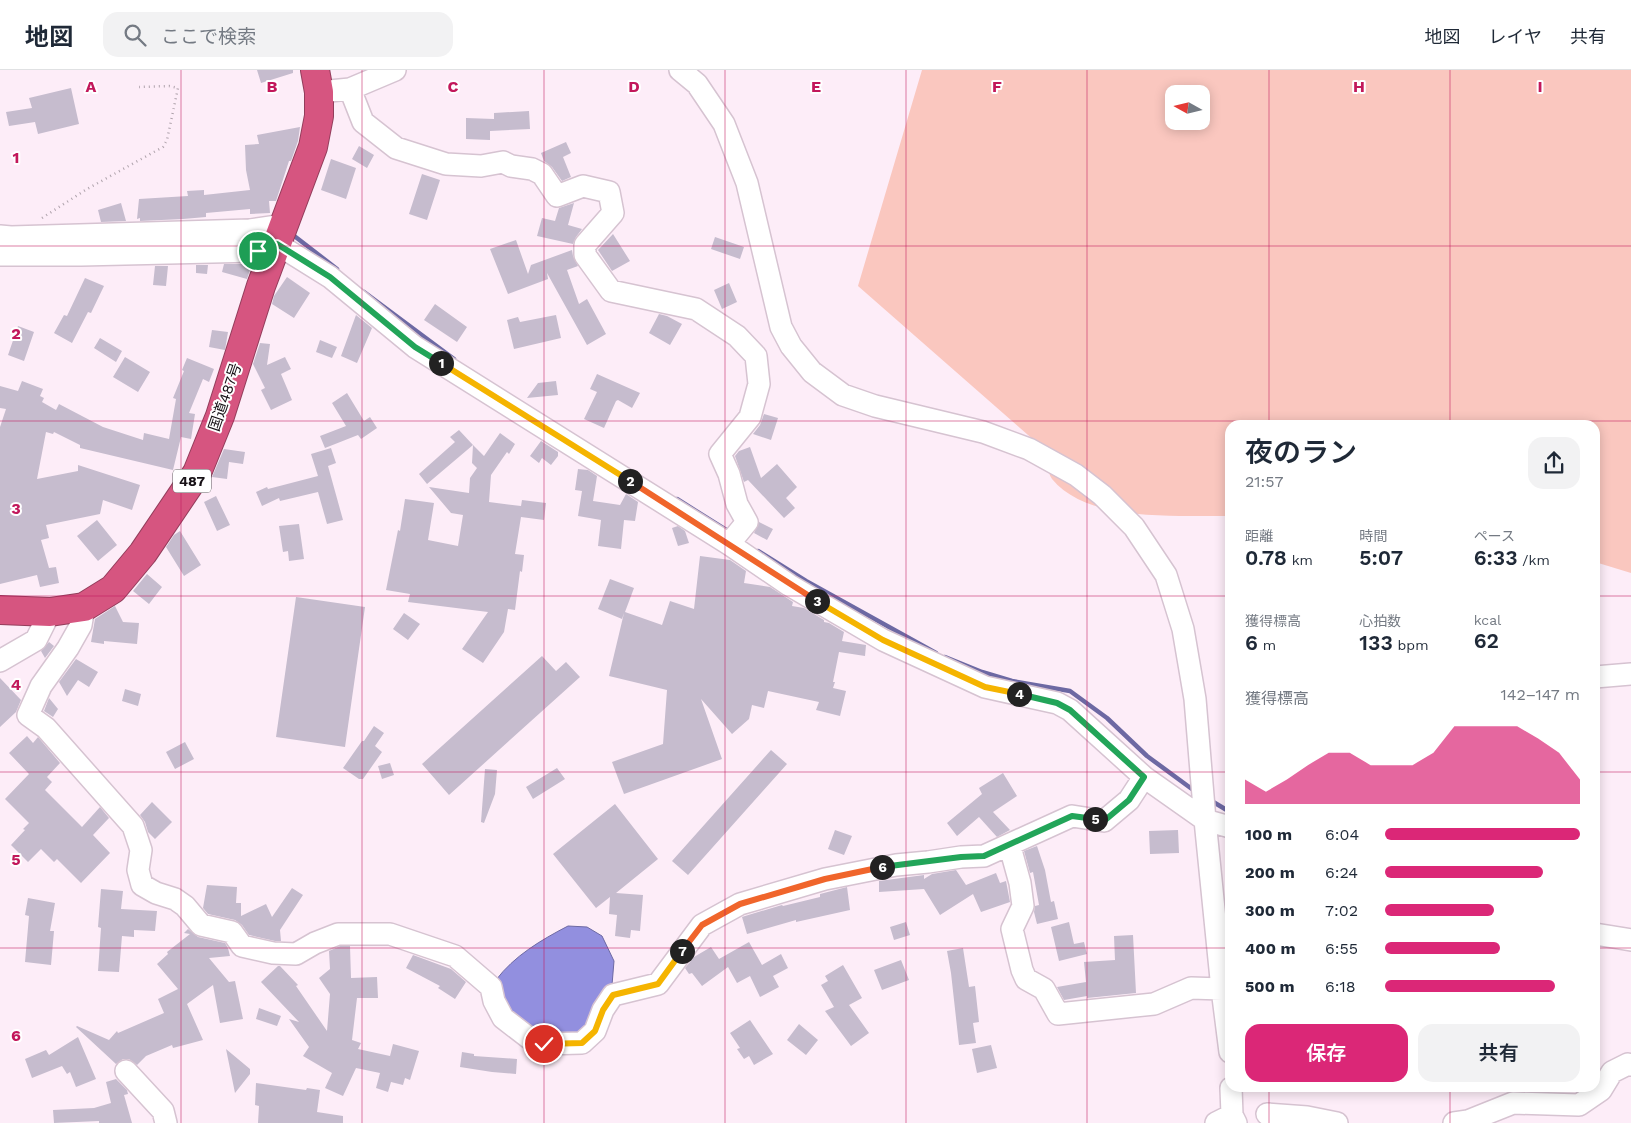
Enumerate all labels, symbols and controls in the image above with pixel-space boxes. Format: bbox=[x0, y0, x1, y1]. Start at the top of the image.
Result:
search box bbox=[103, 12, 453, 57]
icon: search bbox=[121, 21, 149, 49]
text: 地図 bbox=[25, 23, 73, 51]
text: ここで検索 bbox=[161, 25, 256, 48]
text: 地図 bbox=[1425, 26, 1461, 47]
text: レイヤ bbox=[1489, 26, 1542, 47]
text: 共有 bbox=[1570, 26, 1606, 47]
text: A bbox=[86, 77, 97, 96]
text: B bbox=[267, 77, 278, 96]
text: C bbox=[448, 77, 459, 96]
text: D bbox=[628, 77, 640, 96]
text: E bbox=[811, 77, 821, 96]
text: F bbox=[992, 77, 1002, 96]
text: H bbox=[1353, 77, 1365, 96]
text: I bbox=[1537, 77, 1543, 96]
north arrow bbox=[1165, 85, 1210, 130]
map controls bbox=[1165, 85, 1210, 130]
text: 1 bbox=[13, 148, 19, 167]
pin bbox=[237, 230, 279, 272]
icon: arrive bbox=[244, 237, 272, 265]
text: 2 bbox=[11, 324, 21, 343]
pin: 1 bbox=[428, 350, 454, 376]
text: 1 bbox=[438, 355, 445, 371]
street label: 国道487号 bbox=[205, 360, 245, 434]
text: 夜のラン bbox=[1245, 436, 1357, 469]
button: share bbox=[1528, 437, 1580, 489]
pin: 2 bbox=[618, 468, 642, 494]
road number: 487 bbox=[173, 470, 211, 492]
text: 21:57 bbox=[1245, 472, 1284, 491]
text: 2 bbox=[626, 473, 635, 489]
text: 3 bbox=[11, 499, 21, 518]
text: 距離 bbox=[1245, 528, 1273, 544]
text: 時間 bbox=[1359, 528, 1387, 544]
text: ペース bbox=[1474, 528, 1515, 544]
text: 0.78 bbox=[1245, 545, 1287, 570]
text: 5:07 bbox=[1359, 545, 1403, 570]
text: 6:33 bbox=[1474, 545, 1518, 570]
text: km bbox=[1287, 552, 1313, 568]
text: /km bbox=[1518, 552, 1550, 568]
pin: 3 bbox=[804, 588, 830, 614]
text: 3 bbox=[813, 593, 822, 609]
text: kcal bbox=[1474, 612, 1501, 628]
text: 獲得標高 bbox=[1245, 613, 1301, 629]
text: 心拍数 bbox=[1359, 613, 1401, 629]
text: 62 bbox=[1474, 628, 1499, 653]
text: 6 bbox=[1245, 630, 1258, 655]
text: 133 bbox=[1359, 630, 1393, 655]
text: m bbox=[1258, 637, 1276, 653]
text: bpm bbox=[1393, 637, 1428, 653]
text: 4 bbox=[11, 675, 21, 694]
pin: 4 bbox=[1006, 682, 1032, 706]
text: 142–147 m bbox=[1501, 685, 1580, 704]
text: 4 bbox=[1015, 686, 1024, 702]
text: 獲得標高 bbox=[1245, 689, 1309, 708]
pin: 5 bbox=[1082, 806, 1108, 832]
text: 5 bbox=[1091, 811, 1100, 827]
text: 100 m bbox=[1245, 825, 1292, 844]
text: 6:04 bbox=[1325, 825, 1359, 844]
text: 5 bbox=[11, 850, 21, 869]
pin: 6 bbox=[870, 854, 894, 880]
text: 6 bbox=[878, 859, 887, 875]
text: 200 m bbox=[1245, 863, 1295, 882]
text: 6:24 bbox=[1325, 863, 1358, 882]
text: 300 m bbox=[1245, 901, 1295, 920]
text: 7:02 bbox=[1325, 901, 1358, 920]
pin: 7 bbox=[670, 938, 694, 964]
text: 400 m bbox=[1245, 939, 1296, 958]
text: 6:55 bbox=[1325, 939, 1358, 958]
text: 7 bbox=[678, 943, 687, 959]
text: 500 m bbox=[1245, 977, 1295, 996]
text: 6:18 bbox=[1325, 977, 1356, 996]
pin bbox=[523, 1023, 565, 1065]
button: 保存 bbox=[1245, 1024, 1408, 1082]
button: 共有 bbox=[1418, 1024, 1580, 1082]
text: 6 bbox=[11, 1026, 21, 1045]
icon: check bbox=[530, 1030, 558, 1058]

